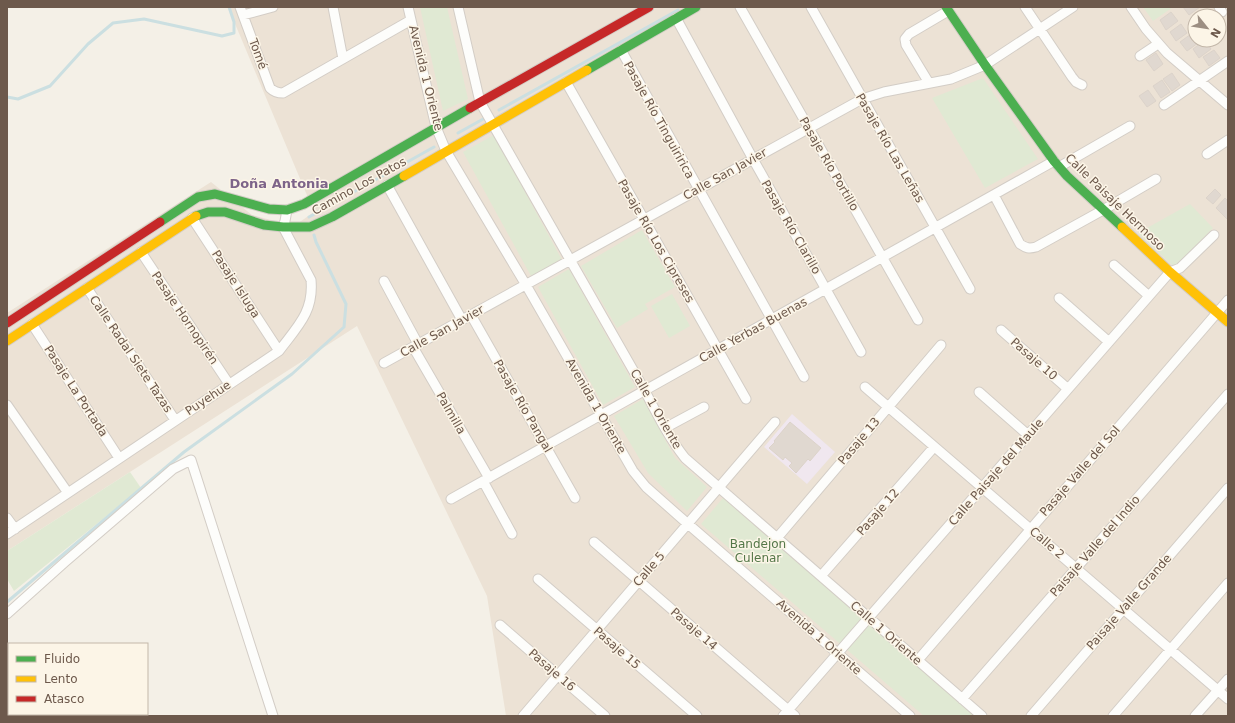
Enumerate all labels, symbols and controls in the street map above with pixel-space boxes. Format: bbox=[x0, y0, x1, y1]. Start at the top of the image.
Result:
north arrow bbox=[1187, 8, 1227, 48]
street label: Avenida 1 Oriente bbox=[406, 24, 446, 132]
text: N bbox=[1207, 26, 1223, 40]
street label: Tomé bbox=[246, 36, 270, 71]
street label: Pasaje Río Tinguiririca bbox=[621, 59, 697, 181]
street label: Pasaje Río Las Leñas bbox=[853, 91, 927, 205]
street label: Pasaje Río Portillo bbox=[796, 115, 862, 213]
street label: Calle San Javier bbox=[681, 145, 769, 203]
street label: Calle Paisaje Hermoso bbox=[1062, 151, 1168, 253]
street label: Camino Los Patos bbox=[309, 154, 409, 218]
district label: Doña Antonia bbox=[229, 176, 329, 191]
street label: Pasaje Río Los Cipreses bbox=[615, 177, 697, 305]
street label: Pasaje Río Clarillo bbox=[758, 177, 824, 277]
street label: Pasaje Isluga bbox=[209, 248, 263, 320]
street label: Pasaje Hornopirén bbox=[149, 269, 221, 367]
street label: Calle Radal Siete Tazas bbox=[87, 293, 175, 415]
street label: Calle Yerbas Buenas bbox=[697, 295, 809, 365]
street label: Calle San Javier bbox=[398, 302, 486, 360]
street label: Pasaje 10 bbox=[1008, 335, 1060, 383]
street label: Pasaje La Portada bbox=[41, 343, 111, 439]
street label: Avenida 1 Oriente bbox=[563, 356, 629, 456]
street label: Pasaje Río Pangal bbox=[491, 357, 555, 455]
street label: Calle 1 Oriente bbox=[627, 367, 685, 451]
street label: Puyehue bbox=[183, 378, 233, 418]
street label: Palmilla bbox=[433, 389, 469, 437]
street label: Pasaje 13 bbox=[835, 414, 883, 468]
street label: Calle Paisaje del Maule bbox=[946, 416, 1046, 528]
street label: Pasaje Valle del Sol bbox=[1037, 423, 1123, 519]
street label: Pasaje 12 bbox=[854, 486, 902, 538]
street label: Paisaje Valle del Indio bbox=[1047, 492, 1143, 600]
street label: Calle 2 bbox=[1027, 524, 1067, 562]
park label: Bandejon Culenar bbox=[730, 537, 786, 565]
street label: Calle 5 bbox=[630, 549, 668, 589]
street label: Paisaje Valle Grande bbox=[1084, 551, 1174, 653]
street label: Avenida 1 Oriente bbox=[774, 596, 864, 678]
street label: Calle 1 Oriente bbox=[848, 598, 924, 668]
street label: Pasaje 14 bbox=[668, 605, 720, 653]
street label: Pasaje 15 bbox=[591, 624, 643, 672]
legend bbox=[8, 643, 148, 715]
street label: Pasaje 16 bbox=[526, 646, 578, 694]
text: Fluido bbox=[44, 652, 80, 666]
text: Lento bbox=[44, 672, 78, 686]
text: Atasco bbox=[44, 692, 84, 706]

